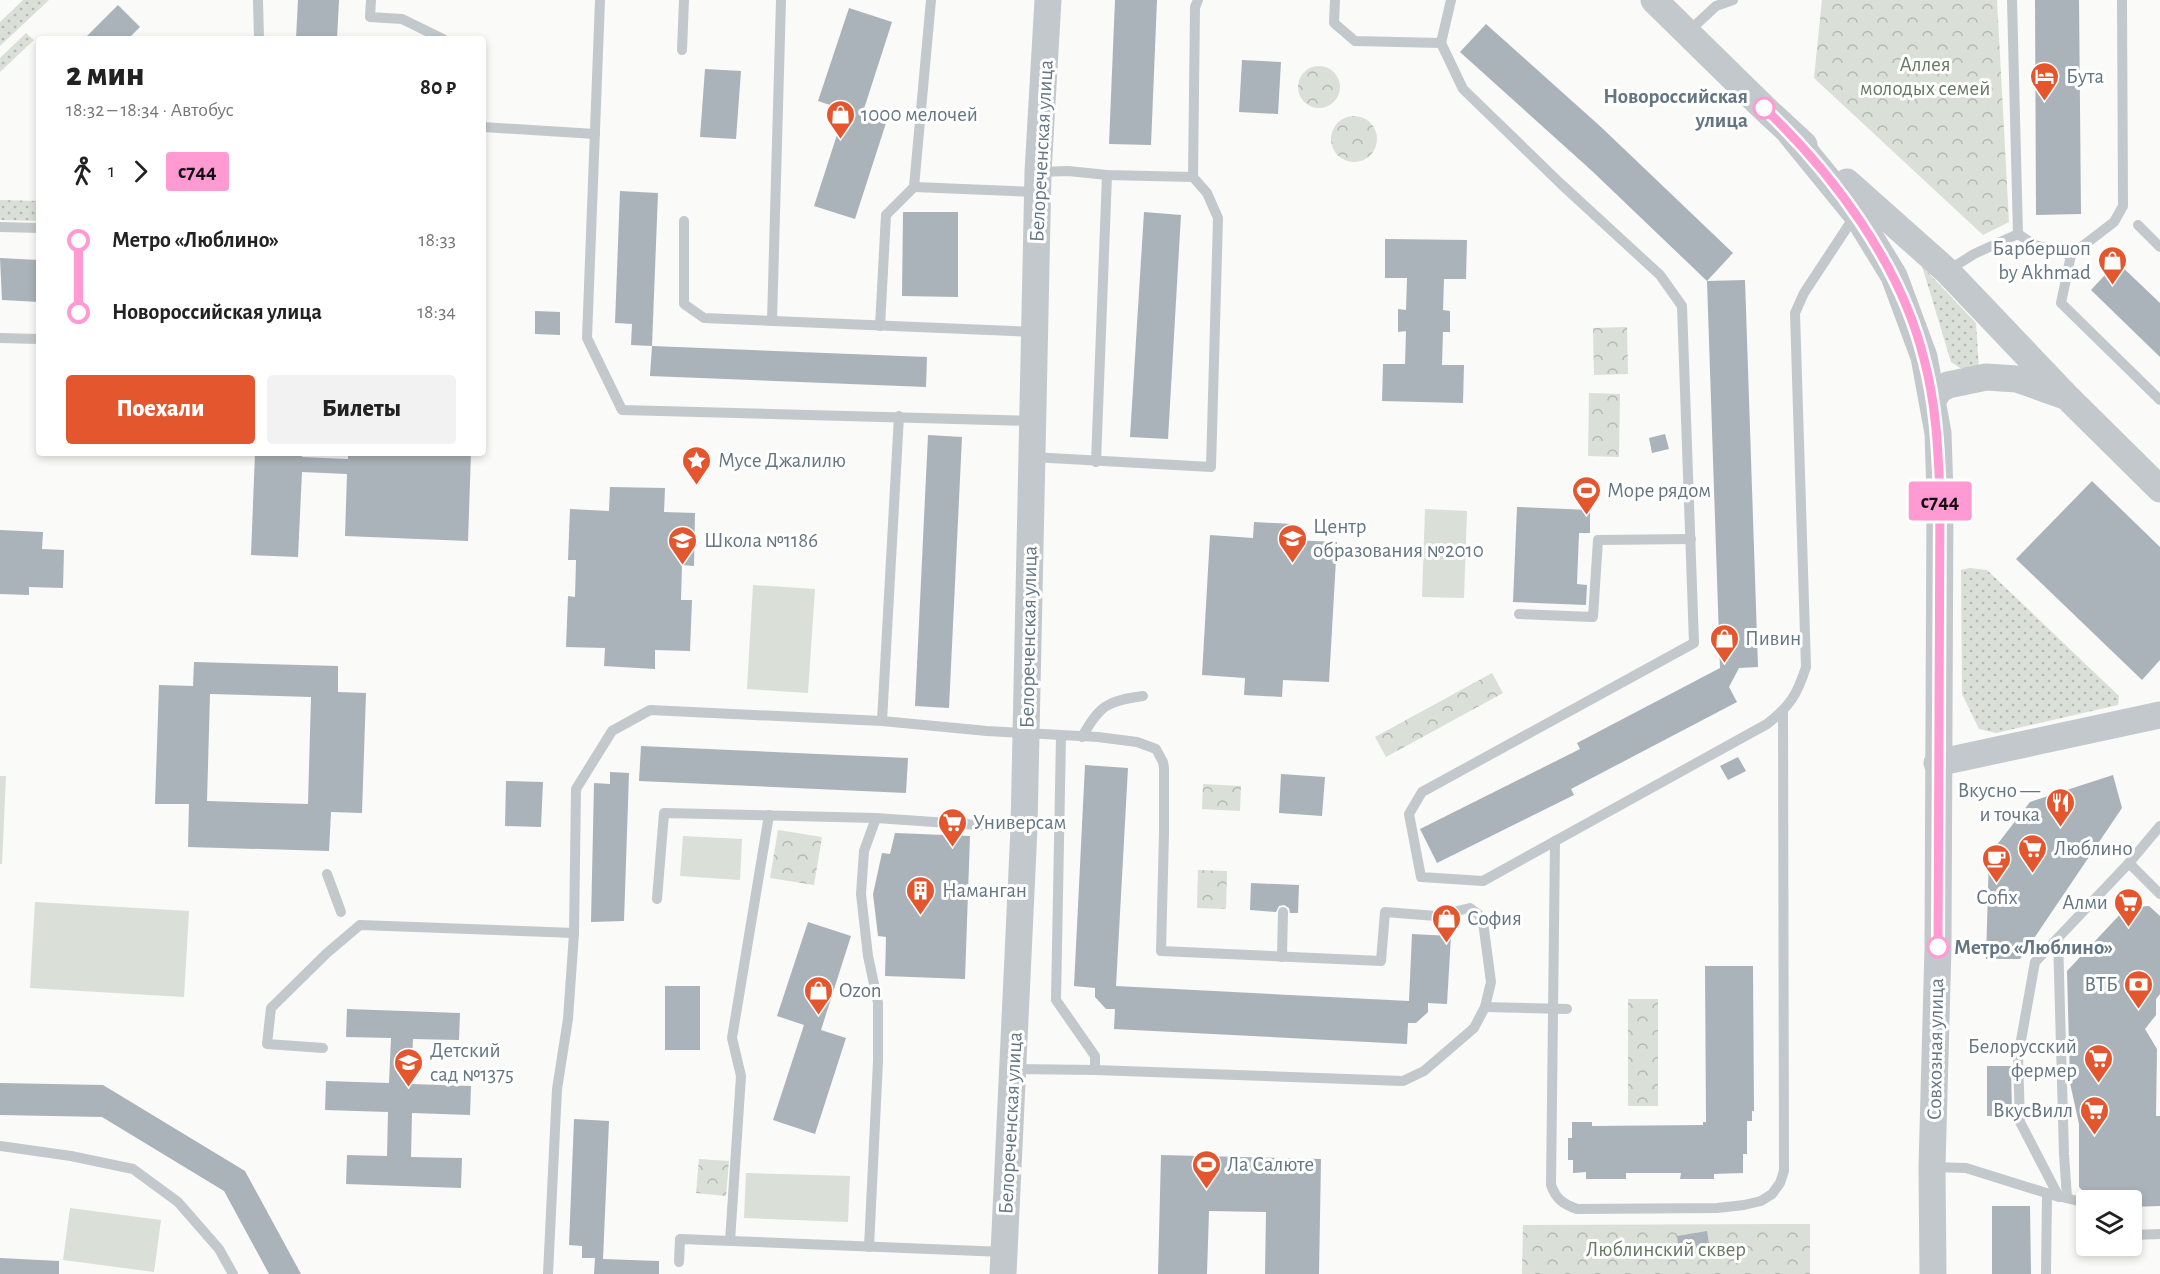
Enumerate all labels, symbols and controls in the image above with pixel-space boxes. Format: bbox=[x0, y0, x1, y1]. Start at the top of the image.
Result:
park label: Аллея молодых семей bbox=[1860, 54, 1990, 99]
text: 2 мин bbox=[66, 59, 144, 92]
street label: Белореченская улица bbox=[1026, 59, 1057, 243]
hotel icon: Бута bbox=[2029, 60, 2061, 102]
place label: Бута bbox=[2066, 66, 2105, 87]
text: 80 ₽ bbox=[420, 76, 456, 98]
place label: Новороссийская улица bbox=[1603, 86, 1748, 131]
marker: Новороссийская улица bbox=[1753, 97, 1775, 119]
shop icon: 1000 мелочей bbox=[824, 98, 856, 140]
text: 18:32 – 18:34 · Автобус bbox=[66, 100, 234, 120]
place label: 1000 мелочей bbox=[861, 104, 978, 125]
icon: walk bbox=[66, 155, 99, 188]
icon: forward bbox=[124, 155, 157, 188]
text: 1 bbox=[108, 161, 115, 181]
text: с744 bbox=[178, 161, 217, 182]
text: Метро «Люблино» bbox=[112, 229, 279, 251]
text: 18:33 bbox=[419, 230, 456, 250]
place label: Барбершоп by Akhmad bbox=[1992, 238, 2091, 283]
shop icon: Барбершоп by Akhmad bbox=[2096, 244, 2128, 286]
text: Новороссийская улица bbox=[112, 301, 322, 323]
text: 18:34 bbox=[417, 302, 456, 322]
button: Поехали bbox=[66, 375, 255, 444]
button: Билеты bbox=[267, 375, 456, 444]
place icon: Мусе Джалилю bbox=[681, 444, 713, 486]
place label: Мусе Джалилю bbox=[718, 450, 846, 471]
sports icon: Море рядом bbox=[1570, 474, 1602, 516]
place label: Море рядом bbox=[1607, 480, 1711, 501]
line badge: с744 bbox=[1898, 482, 1982, 520]
text: с744 bbox=[1921, 491, 1959, 512]
place label: Центр образования №2010 bbox=[1313, 516, 1484, 561]
school or university icon: Центр образования №2010 bbox=[1276, 522, 1308, 564]
school or university icon: Школа №1186 bbox=[667, 524, 699, 566]
place label: Школа №1186 bbox=[704, 530, 818, 551]
street label: Белореченская улица bbox=[1016, 545, 1041, 728]
shop icon: Пивин bbox=[1708, 622, 1740, 664]
place label: Пивин bbox=[1745, 628, 1801, 649]
place label: Вкусно — и точка bbox=[1957, 780, 2040, 825]
restaurant icon: Вкусно — и точка bbox=[2045, 786, 2077, 828]
supermarket icon: Универсам bbox=[936, 806, 968, 848]
place label: Универсам bbox=[973, 812, 1066, 833]
supermarket icon: Люблино bbox=[2017, 832, 2049, 874]
place label: Люблино bbox=[2054, 838, 2133, 859]
cafe icon: Cofix bbox=[1981, 842, 2013, 884]
building icon: Наманган bbox=[905, 874, 937, 916]
place label: Наманган bbox=[942, 880, 1027, 901]
supermarket icon: Алми bbox=[2113, 886, 2145, 928]
place label: Cofix bbox=[1976, 887, 2018, 908]
place label: Алми bbox=[2062, 892, 2108, 913]
shop icon: София bbox=[1430, 902, 1462, 944]
place label: София bbox=[1467, 908, 1522, 929]
marker: Метро «Люблино» bbox=[1927, 936, 1949, 958]
place label: Метро «Люблино» bbox=[1954, 937, 2113, 958]
bank icon: ВТБ bbox=[2123, 968, 2155, 1010]
shop icon: Ozon bbox=[802, 974, 834, 1016]
place label: ВТБ bbox=[2084, 974, 2118, 995]
street label: Совхозная улица bbox=[1924, 977, 1947, 1120]
place label: Ozon bbox=[839, 980, 882, 1001]
street label: Белореченская улица bbox=[995, 1031, 1026, 1215]
place label: Белорусский фермер bbox=[1968, 1036, 2077, 1081]
place label: Детский сад №1375 bbox=[430, 1040, 514, 1085]
supermarket icon: Белорусский фермер bbox=[2082, 1042, 2114, 1084]
school or university icon: Детский сад №1375 bbox=[393, 1046, 425, 1088]
supermarket icon: ВкусВилл bbox=[2078, 1094, 2110, 1136]
place label: ВкусВилл bbox=[1993, 1100, 2073, 1121]
sports icon: Ла Салюте bbox=[1190, 1148, 1222, 1190]
place label: Ла Салюте bbox=[1227, 1154, 1314, 1175]
map controls bbox=[2076, 1190, 2142, 1256]
button: layers bbox=[2076, 1190, 2142, 1256]
park label: Люблинский сквер bbox=[1586, 1239, 1746, 1260]

